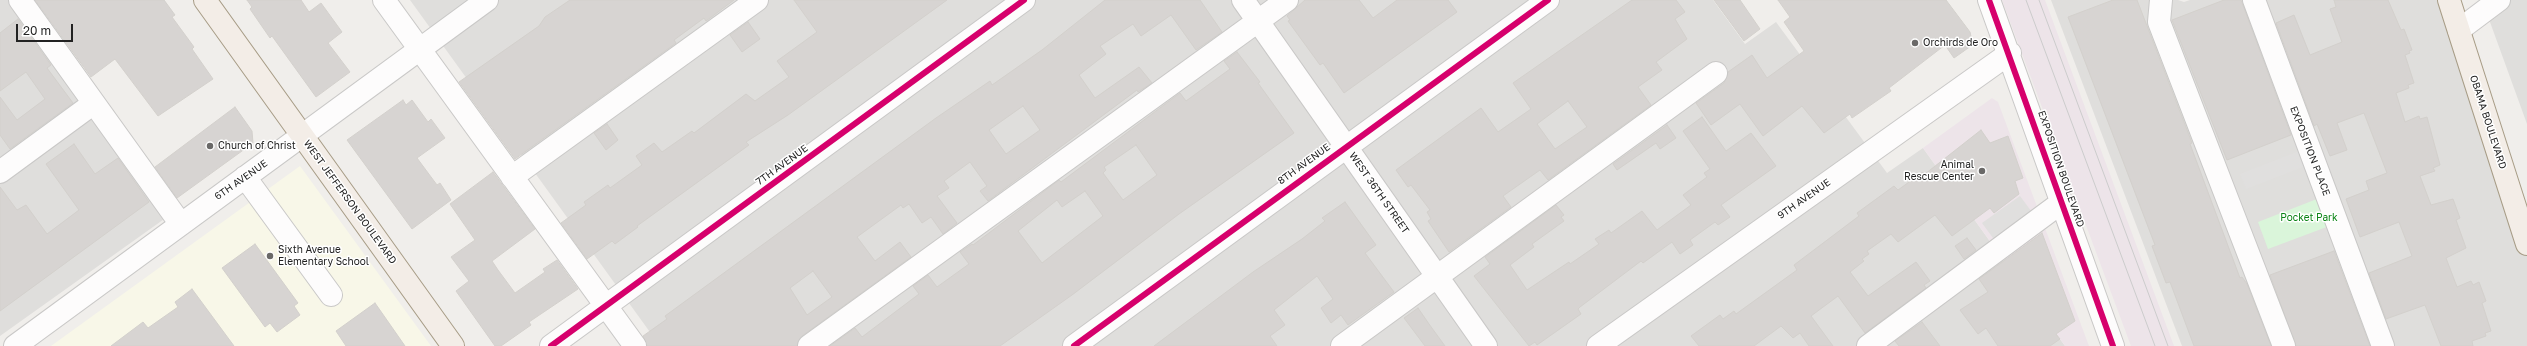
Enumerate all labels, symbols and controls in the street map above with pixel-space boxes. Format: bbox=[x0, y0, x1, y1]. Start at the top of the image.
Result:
scale bar bbox=[18, 16, 75, 42]
text: 20 m bbox=[23, 23, 51, 38]
place label: Orchirds de Oro bbox=[1923, 37, 1998, 49]
marker: Orchirds de Oro bbox=[1910, 38, 1920, 48]
street label: OBAMA BOULEVARD bbox=[2467, 74, 2509, 170]
street label: EXPOSITION PLACE bbox=[2287, 105, 2333, 197]
street label: EXPOSITION BOULEVARD bbox=[2035, 109, 2087, 229]
street label: WEST JEFFERSON BOULEVARD bbox=[301, 138, 399, 266]
place label: Church of Christ bbox=[218, 140, 296, 152]
marker: Church of Christ bbox=[205, 141, 215, 151]
street label: 8TH AVENUE bbox=[1275, 141, 1333, 187]
street label: 7TH AVENUE bbox=[754, 142, 810, 188]
street label: WEST 36TH STREET bbox=[1346, 150, 1412, 236]
street label: 6TH AVENUE bbox=[212, 157, 270, 203]
place label: Animal Rescue Center bbox=[1904, 159, 1974, 182]
marker: Animal Rescue Center bbox=[1977, 166, 1987, 176]
street label: 9TH AVENUE bbox=[1775, 176, 1833, 222]
park label: Pocket Park bbox=[2280, 212, 2338, 224]
place label: Sixth Avenue Elementary School bbox=[278, 244, 369, 268]
marker: Sixth Avenue Elementary School bbox=[265, 251, 275, 261]

